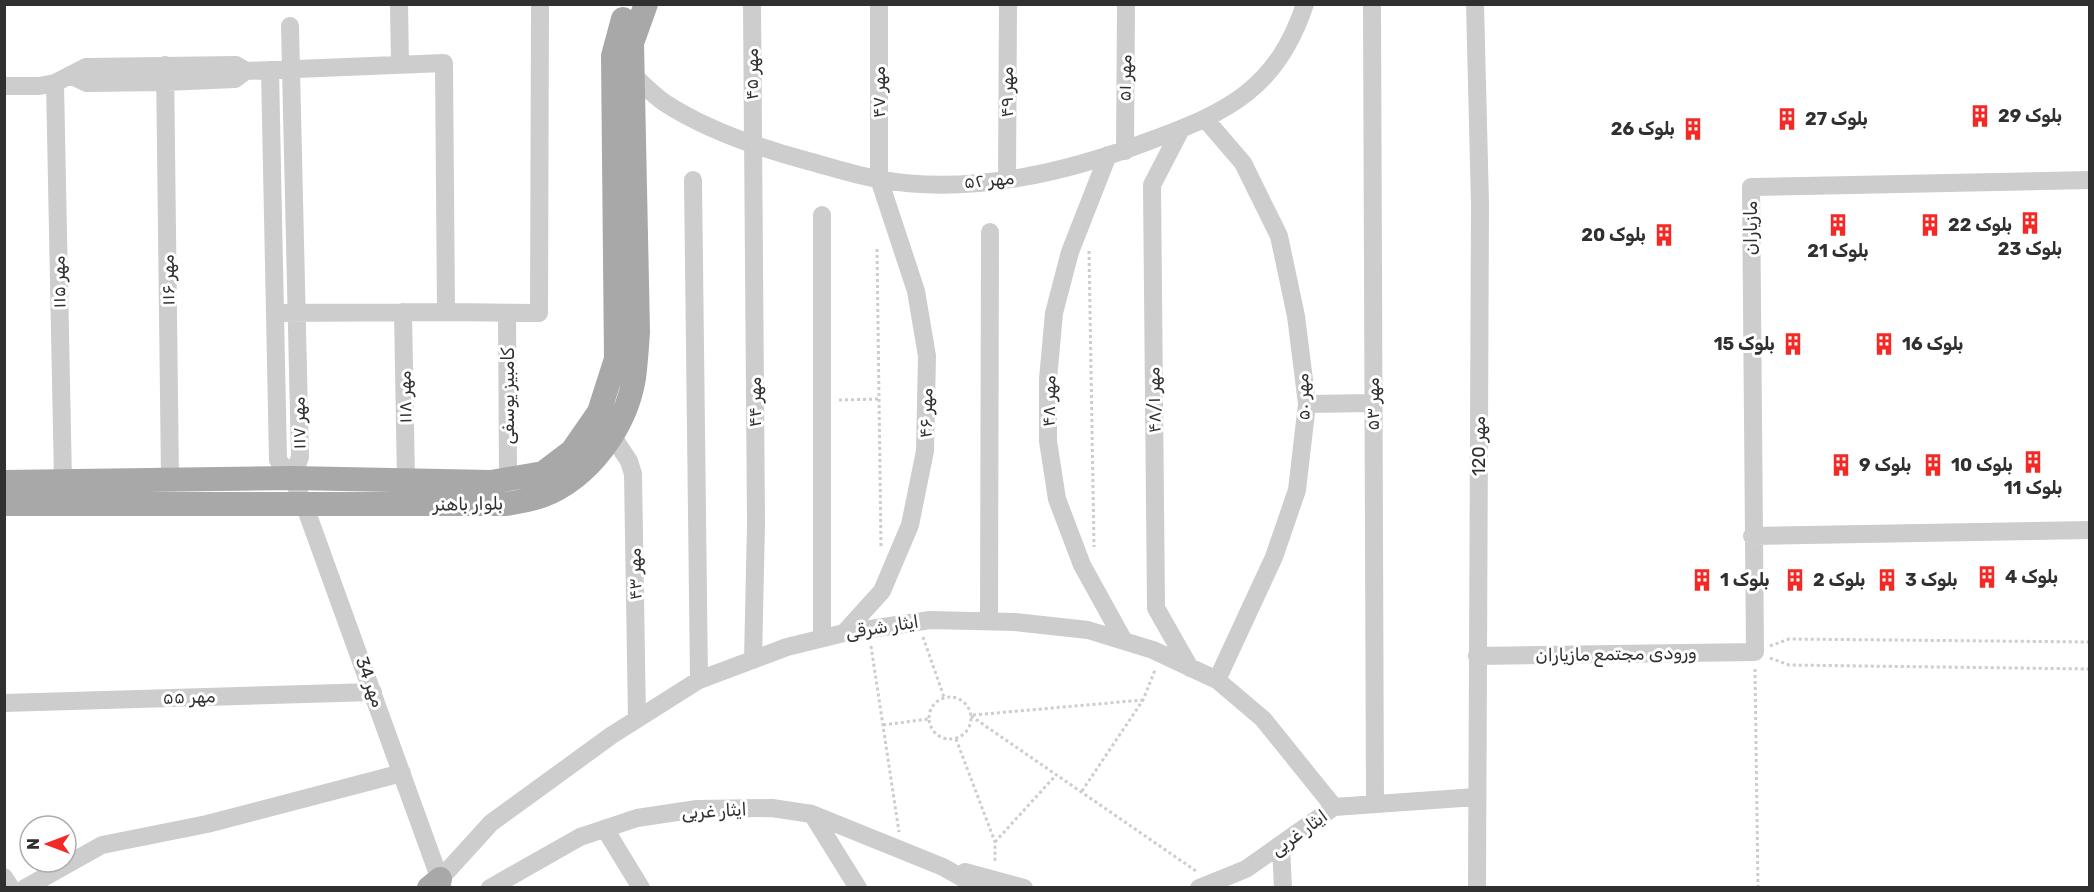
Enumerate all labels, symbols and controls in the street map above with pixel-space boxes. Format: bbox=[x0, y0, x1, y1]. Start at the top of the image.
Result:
street label: مهر ۴۵ bbox=[741, 48, 763, 100]
street label: مهر ۵۱ bbox=[1114, 54, 1136, 102]
street label: مهر ۴۷ bbox=[868, 66, 890, 118]
street label: مهر ۴۹ bbox=[996, 67, 1018, 117]
building icon: بلوک 29 bbox=[1967, 103, 1993, 129]
place label: بلوک 29 bbox=[1998, 105, 2062, 127]
building icon: بلوک 27 bbox=[1774, 106, 1800, 132]
place label: بلوک 27 bbox=[1805, 108, 1868, 130]
building icon: بلوک 26 bbox=[1680, 116, 1706, 142]
place label: بلوک 26 bbox=[1611, 118, 1675, 140]
street label: مهر ۵۲ bbox=[963, 167, 1015, 193]
street label: مازیاران bbox=[1740, 201, 1762, 255]
building icon: بلوک 23 bbox=[2017, 210, 2043, 236]
building icon: بلوک 21 bbox=[1825, 212, 1851, 238]
building icon: بلوک 22 bbox=[1917, 212, 1943, 238]
place label: بلوک 22 bbox=[1948, 214, 2012, 236]
building icon: بلوک 20 bbox=[1651, 222, 1677, 248]
place label: بلوک 20 bbox=[1581, 224, 1646, 246]
place label: بلوک 23 bbox=[1998, 238, 2062, 260]
place label: بلوک 21 bbox=[1807, 240, 1869, 262]
street label: مهر ۱۱۶ bbox=[157, 254, 179, 306]
street label: مهر ۱۱۵ bbox=[48, 255, 70, 309]
building icon: بلوک 15 bbox=[1780, 331, 1806, 357]
building icon: بلوک 16 bbox=[1871, 331, 1897, 357]
place label: بلوک 15 bbox=[1714, 333, 1775, 355]
place label: بلوک 16 bbox=[1902, 333, 1963, 355]
street label: کامبیز یوسفی bbox=[497, 347, 519, 445]
street label: مهر ۴۸/۱ bbox=[1142, 367, 1166, 433]
street label: مهر ۱۱۸ bbox=[394, 370, 416, 424]
street label: مهر ۵۰ bbox=[1291, 373, 1315, 421]
street label: مهر ۴۸ bbox=[1038, 375, 1060, 427]
street label: مهر ۴۴ bbox=[744, 377, 766, 427]
street label: مهر ۵۳ bbox=[1362, 377, 1384, 431]
street label: مهر ۴۶ bbox=[915, 388, 937, 438]
street label: مهر ۱۱۷ bbox=[288, 396, 310, 450]
street label: مهر 120 bbox=[1468, 416, 1490, 476]
building icon: بلوک 11 bbox=[2020, 449, 2046, 475]
building icon: بلوک 9 bbox=[1828, 452, 1854, 478]
building icon: بلوک 10 bbox=[1920, 452, 1946, 478]
place label: بلوک 9 bbox=[1859, 454, 1911, 476]
place label: بلوک 10 bbox=[1951, 454, 2013, 476]
place label: بلوک 11 bbox=[2004, 477, 2062, 499]
street label: بلوار باهنر bbox=[432, 492, 503, 516]
street label: مهر ۴۳ bbox=[624, 548, 646, 600]
building icon: بلوک 4 bbox=[1974, 564, 2000, 590]
place label: بلوک 4 bbox=[2005, 566, 2058, 588]
building icon: بلوک 1 bbox=[1689, 567, 1715, 593]
building icon: بلوک 2 bbox=[1782, 567, 1808, 593]
building icon: بلوک 3 bbox=[1874, 567, 1900, 593]
place label: بلوک 1 bbox=[1720, 569, 1770, 591]
place label: بلوک 2 bbox=[1813, 569, 1865, 591]
place label: بلوک 3 bbox=[1905, 569, 1958, 591]
street label: ایثار شرقی bbox=[844, 610, 920, 644]
street label: ورودی مجتمع مازیاران bbox=[1535, 642, 1697, 668]
street label: مهر 34 bbox=[351, 654, 389, 710]
street label: مهر ۵۵ bbox=[162, 685, 216, 709]
street label: ایثار غربی bbox=[681, 798, 747, 824]
street label: ایثار غربی bbox=[1266, 805, 1332, 861]
north arrow bbox=[18, 814, 78, 874]
text: N bbox=[24, 838, 43, 850]

